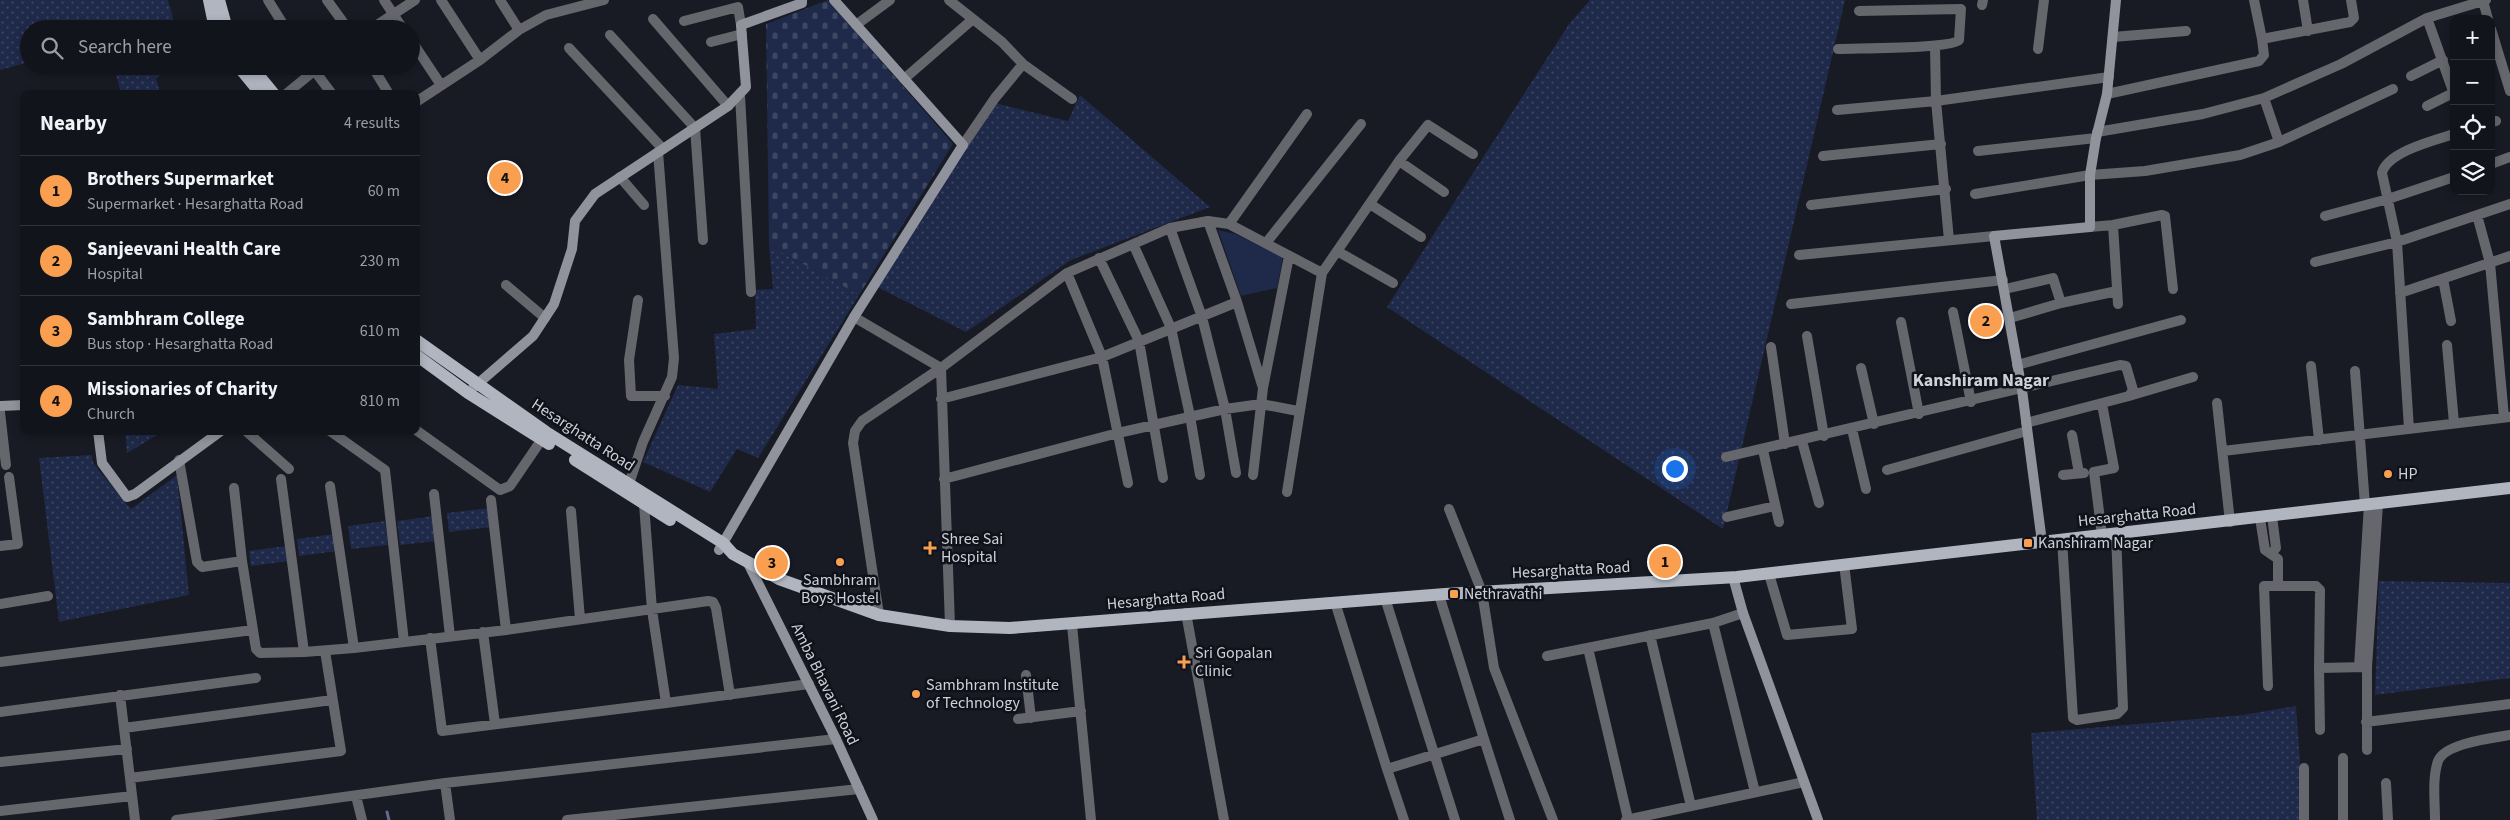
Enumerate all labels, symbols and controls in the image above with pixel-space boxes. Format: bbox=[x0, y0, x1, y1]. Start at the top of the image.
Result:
map controls bbox=[2450, 15, 2495, 195]
button: + bbox=[2450, 15, 2495, 60]
search box bbox=[20, 20, 420, 75]
icon: search bbox=[38, 34, 66, 62]
text: Search here bbox=[78, 34, 172, 61]
button: − bbox=[2450, 60, 2495, 105]
button: locate bbox=[2450, 105, 2495, 150]
text: Nearby bbox=[40, 108, 107, 138]
text: 4 results bbox=[344, 112, 400, 134]
button: layers bbox=[2450, 150, 2495, 195]
pin: 4 bbox=[489, 159, 521, 197]
text: Brothers Supermarket bbox=[87, 166, 274, 193]
text: 1 bbox=[52, 180, 60, 202]
text: 60 m bbox=[368, 180, 400, 202]
text: Supermarket · Hesarghatta Road bbox=[87, 193, 304, 215]
text: Sanjeevani Health Care bbox=[87, 236, 281, 263]
text: 2 bbox=[52, 250, 60, 272]
text: 230 m bbox=[360, 250, 400, 272]
text: Hospital bbox=[87, 263, 143, 285]
pin: 2 bbox=[1970, 302, 2002, 340]
text: Sambhram College bbox=[87, 306, 244, 333]
text: 3 bbox=[52, 320, 60, 342]
text: 610 m bbox=[360, 320, 400, 342]
text: Bus stop · Hesarghatta Road bbox=[87, 333, 273, 355]
district label: Kanshiram Nagar bbox=[1913, 368, 2050, 393]
text: Missionaries of Charity bbox=[87, 376, 278, 403]
text: 4 bbox=[52, 390, 60, 412]
text: 810 m bbox=[360, 390, 400, 412]
street label: Hesarghatta Road bbox=[527, 393, 639, 477]
text: Church bbox=[87, 403, 135, 425]
your location bbox=[1662, 456, 1688, 482]
place label: HP bbox=[2398, 463, 2418, 485]
marker: HP bbox=[2382, 468, 2394, 480]
street label: Hesarghatta Road bbox=[2077, 498, 2197, 532]
place label: Shree Sai Hospital bbox=[941, 528, 1003, 568]
place label: Kanshiram Nagar bbox=[2038, 532, 2153, 554]
marker: Kanshiram Nagar bbox=[2022, 537, 2034, 549]
marker: Shree Sai Hospital bbox=[923, 541, 937, 555]
pin: 1 bbox=[1649, 543, 1681, 581]
pin: 3 bbox=[756, 544, 788, 582]
marker: Sambhram Boys Hostel bbox=[834, 556, 846, 568]
street label: Hesarghatta Road bbox=[1511, 556, 1631, 584]
place label: Sambhram Boys Hostel bbox=[801, 569, 879, 609]
street label: Hesarghatta Road bbox=[1106, 583, 1226, 615]
place label: Nethravathi bbox=[1464, 583, 1543, 605]
marker: Nethravathi bbox=[1448, 588, 1460, 600]
street label: Amba Bhavani Road bbox=[786, 619, 864, 749]
place label: Sri Gopalan Clinic bbox=[1195, 642, 1272, 682]
marker: Sri Gopalan Clinic bbox=[1177, 655, 1191, 669]
place label: Sambhram Institute of Technology bbox=[926, 674, 1059, 714]
marker: Sambhram Institute of Technology bbox=[910, 688, 922, 700]

